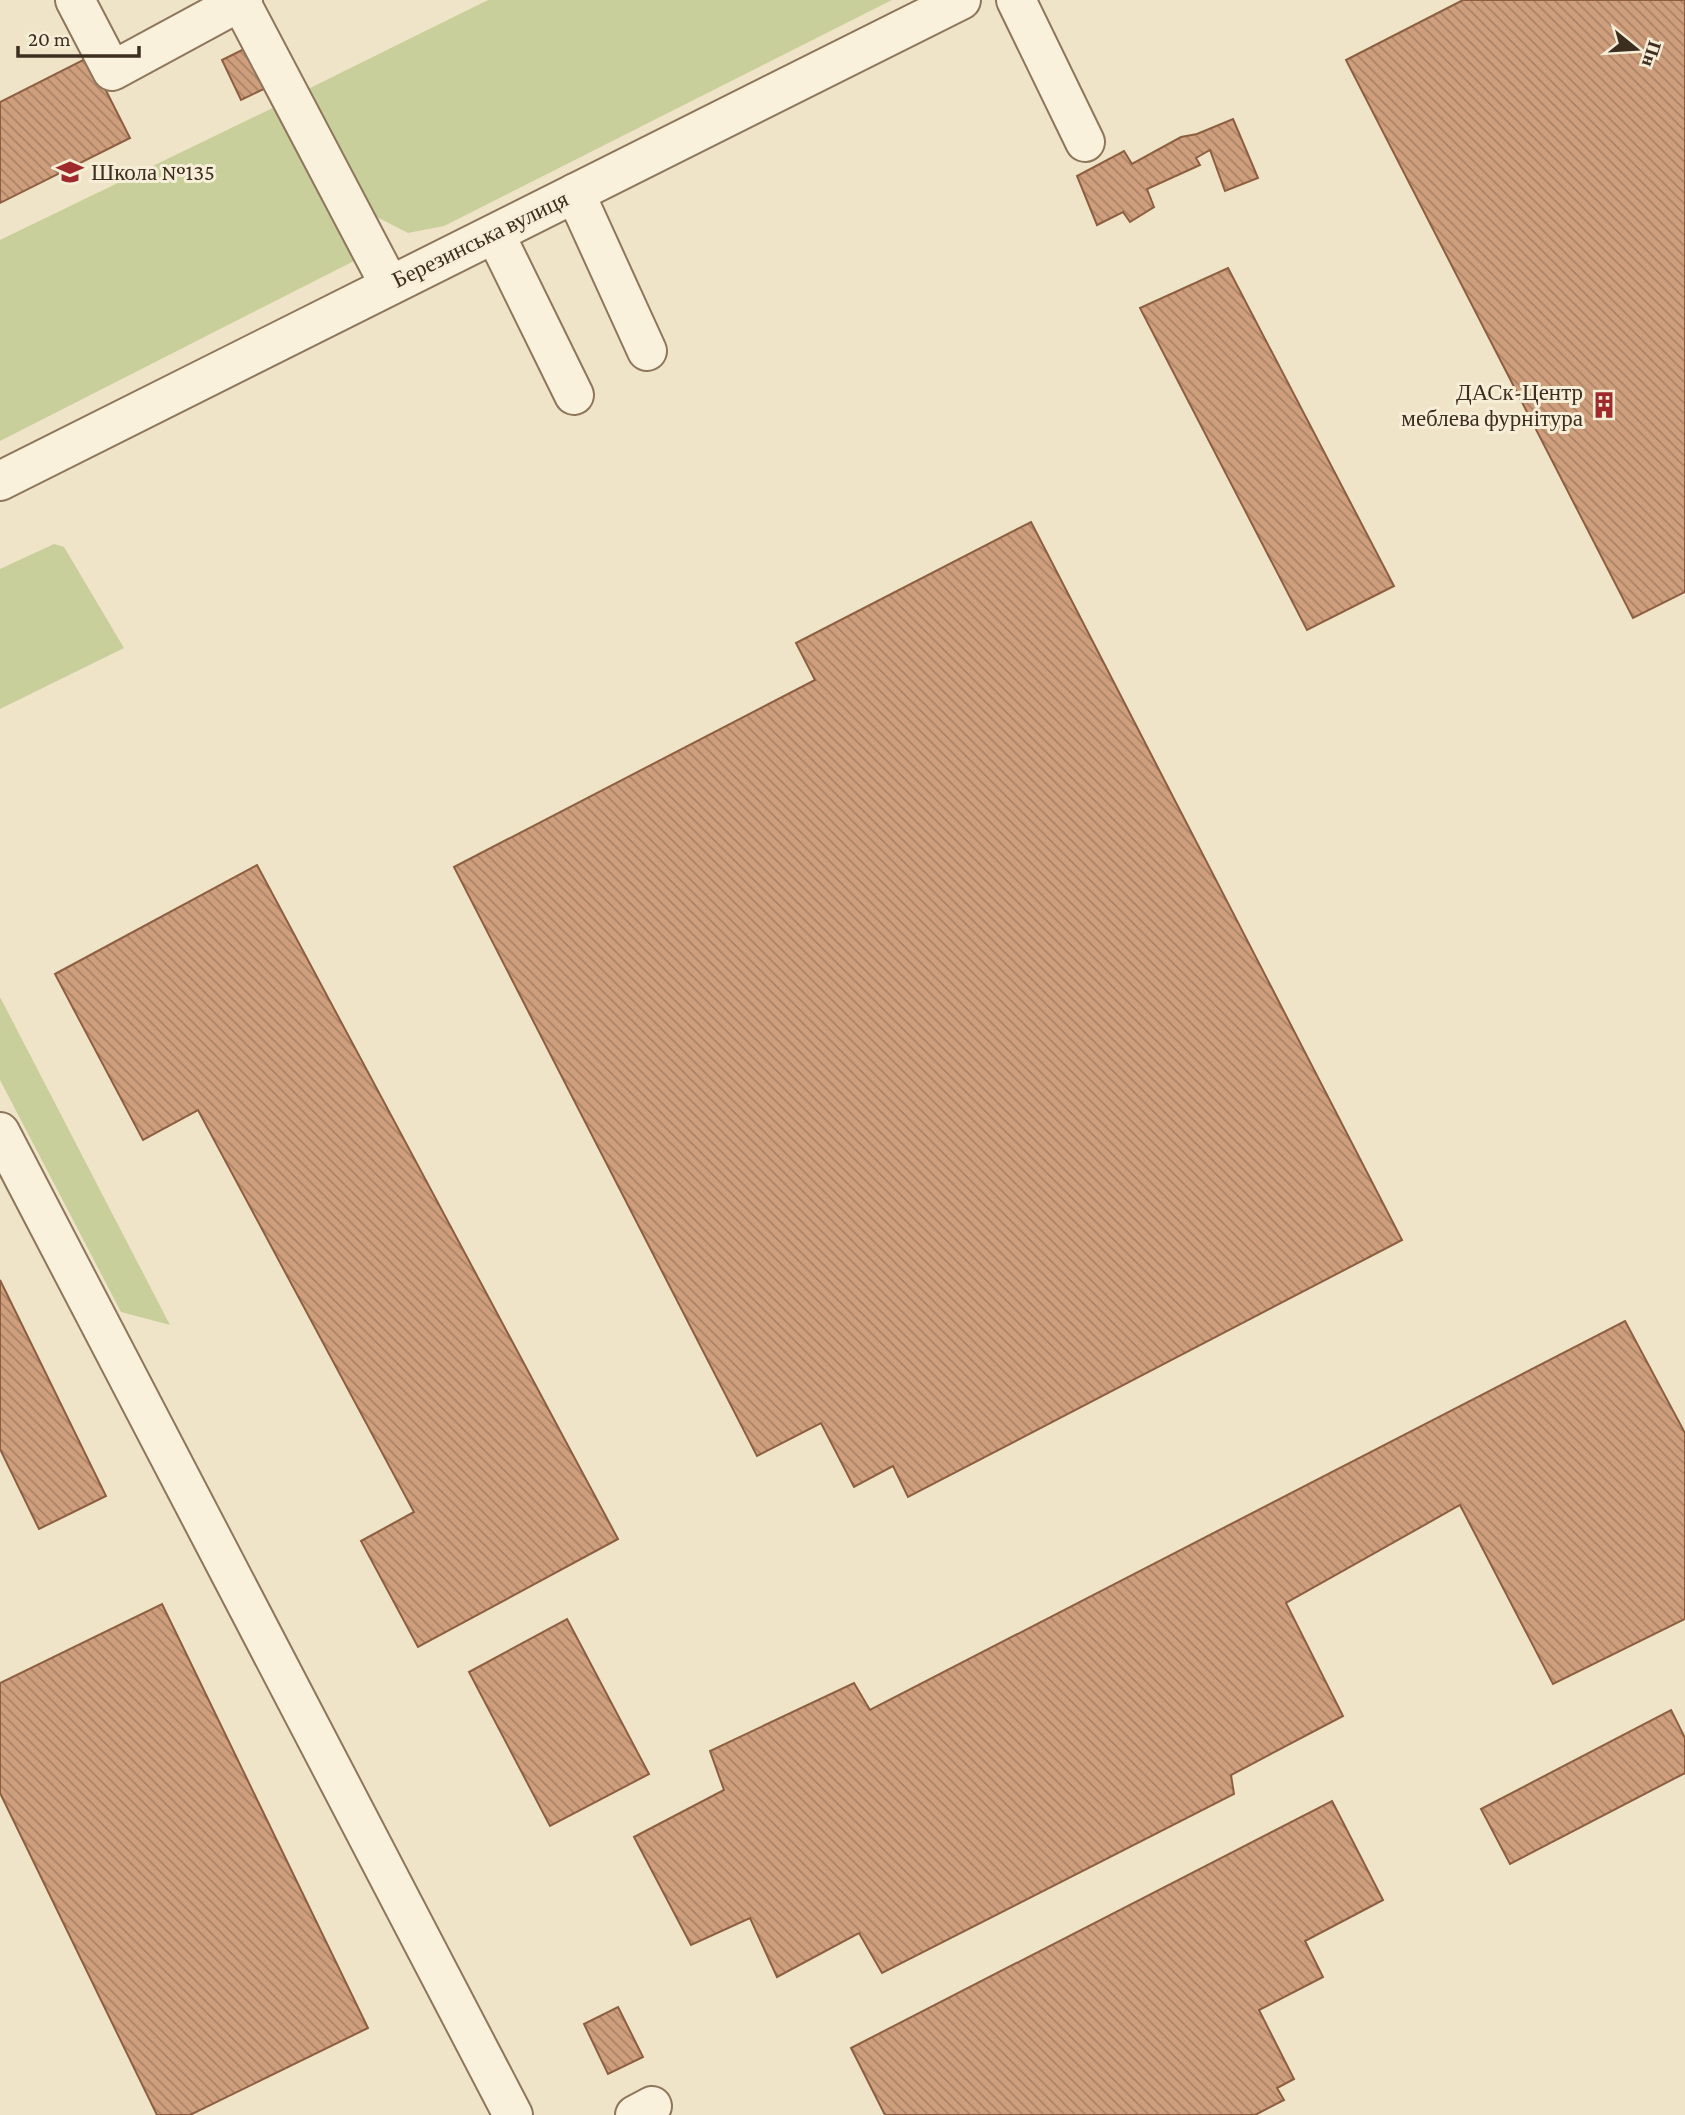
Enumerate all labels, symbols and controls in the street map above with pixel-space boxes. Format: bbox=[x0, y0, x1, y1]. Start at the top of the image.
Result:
scale bar bbox=[18, 14, 138, 58]
north arrow bbox=[1601, 14, 1671, 84]
text: 20 m bbox=[28, 27, 71, 51]
text: Пн bbox=[1638, 39, 1666, 70]
school or university icon: Школа №135 bbox=[55, 157, 85, 187]
place label: Школа №135 bbox=[91, 159, 215, 185]
street label: Березинська вулиця bbox=[388, 185, 573, 293]
place label: ДАСк-Центр меблева фурнітура bbox=[1401, 379, 1583, 431]
building icon: ДАСк-Центр меблева фурнітура bbox=[1589, 390, 1619, 420]

